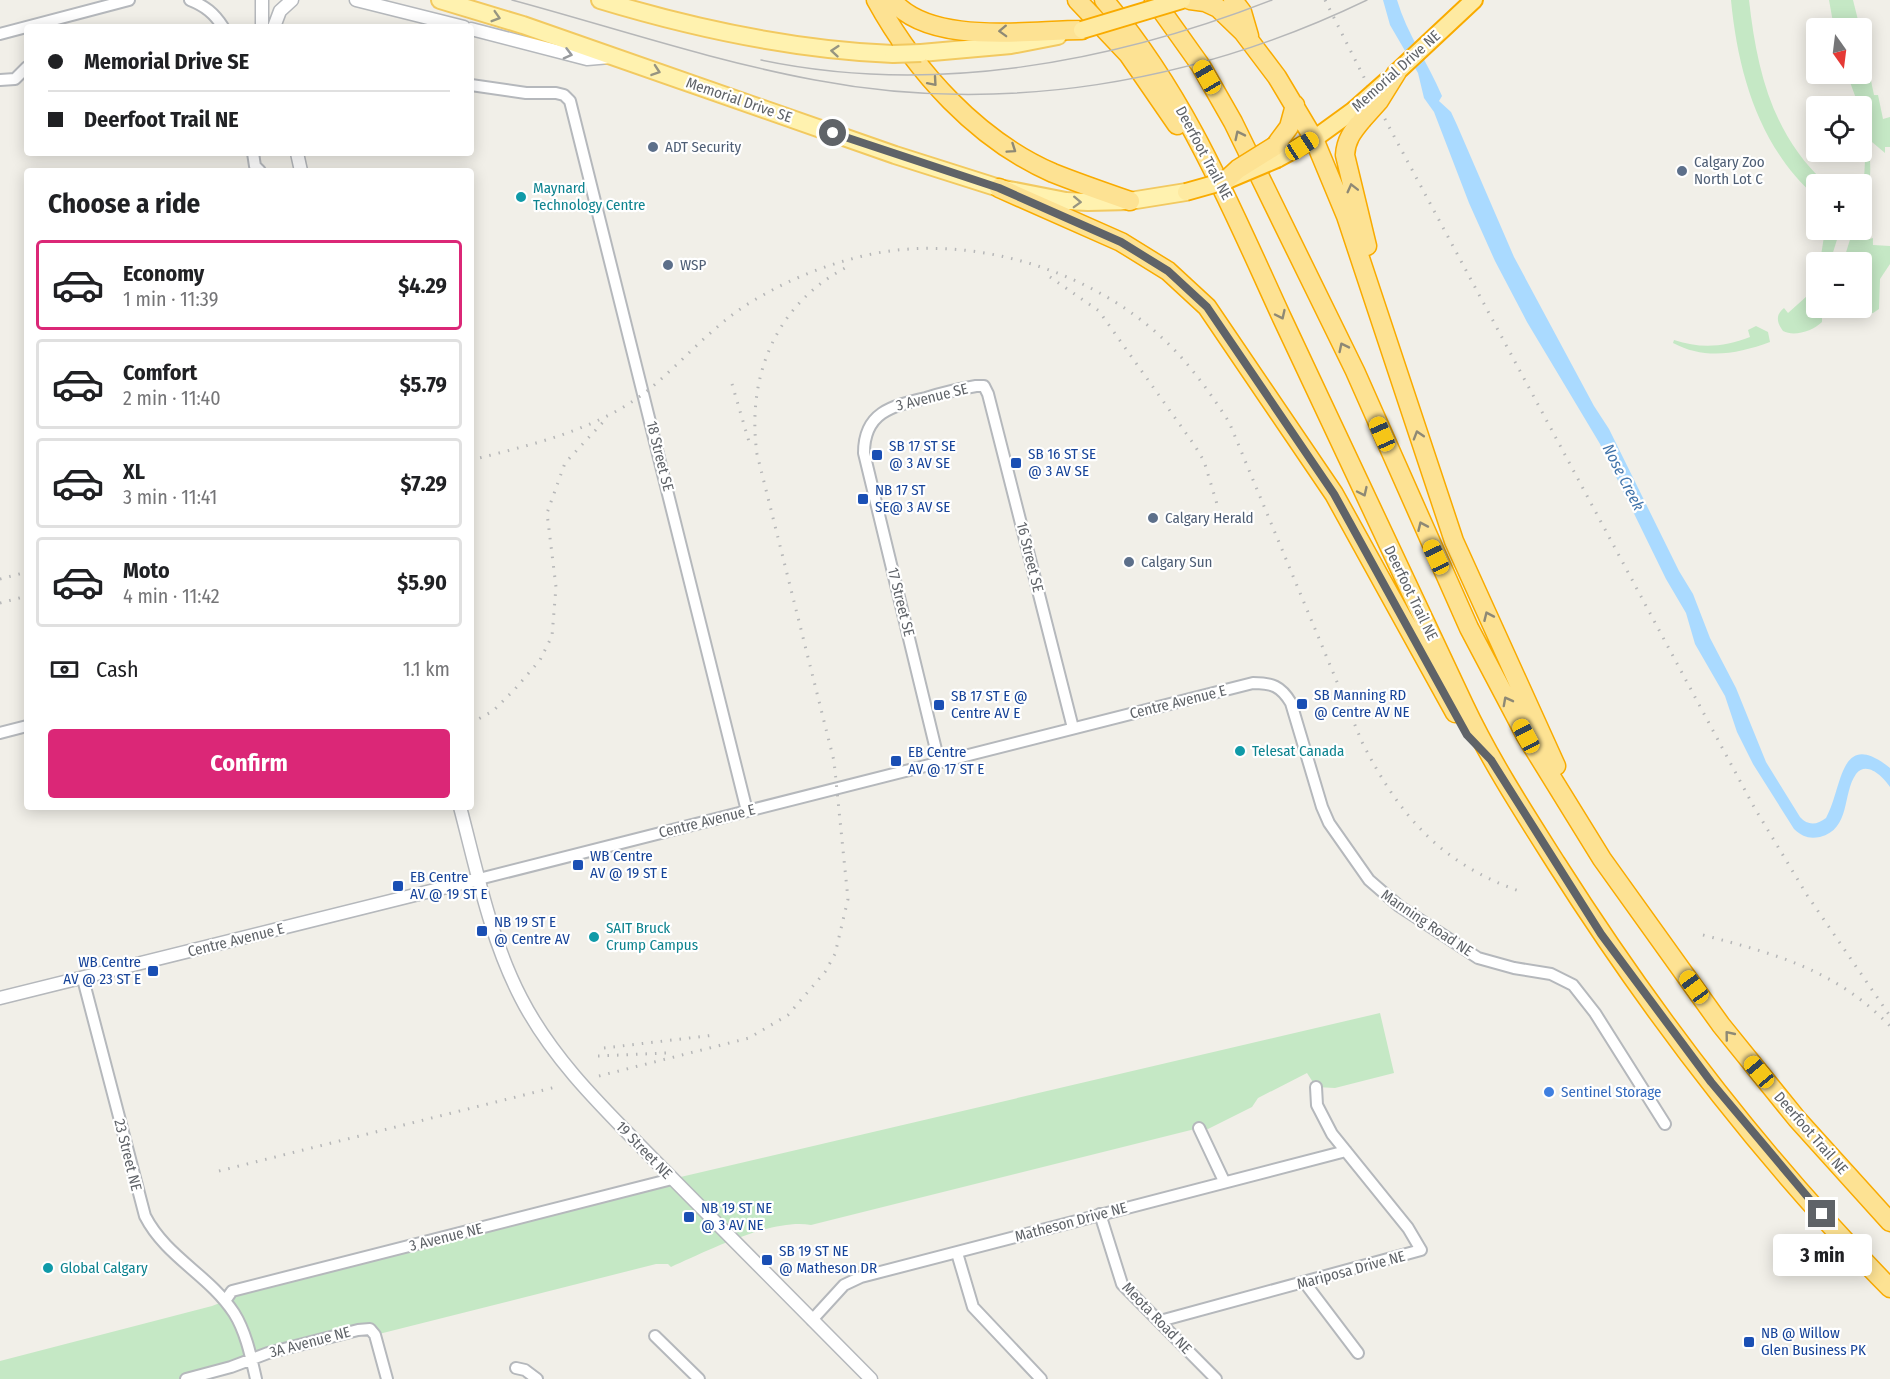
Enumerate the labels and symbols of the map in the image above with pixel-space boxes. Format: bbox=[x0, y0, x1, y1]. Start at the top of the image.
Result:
one-way arrow bbox=[490, 10, 501, 22]
north arrow bbox=[1806, 18, 1872, 84]
one-way arrow bbox=[998, 24, 1007, 37]
street label: Memorial Drive NE bbox=[1348, 27, 1444, 115]
one-way arrow bbox=[830, 45, 839, 58]
one-way arrow bbox=[562, 47, 573, 59]
car bbox=[1190, 57, 1224, 97]
one-way arrow bbox=[650, 64, 661, 77]
street label: Memorial Drive SE bbox=[684, 73, 794, 127]
one-way arrow bbox=[926, 75, 937, 86]
street label: Deerfoot Trail NE bbox=[1172, 103, 1236, 203]
route start bbox=[819, 119, 846, 146]
car bbox=[1282, 129, 1322, 163]
one-way arrow bbox=[1235, 130, 1246, 141]
place label: ADT Security bbox=[665, 138, 741, 156]
marker: ADT Security bbox=[646, 140, 660, 154]
one-way arrow bbox=[1006, 142, 1017, 153]
place label: Calgary Zoo North Lot C bbox=[1694, 153, 1765, 188]
marker: Calgary Zoo North Lot C bbox=[1675, 164, 1689, 178]
place label: Maynard Technology Centre bbox=[533, 179, 645, 214]
one-way arrow bbox=[1347, 184, 1360, 194]
marker: Maynard Technology Centre bbox=[514, 190, 528, 204]
one-way arrow bbox=[1072, 195, 1081, 208]
place label: WSP bbox=[680, 256, 707, 274]
marker: WSP bbox=[661, 258, 675, 272]
one-way arrow bbox=[1273, 308, 1285, 319]
one-way arrow bbox=[1339, 343, 1351, 354]
street label: 3 Avenue SE bbox=[894, 379, 970, 415]
car bbox=[1366, 414, 1398, 454]
street label: 18 Street SE bbox=[643, 419, 677, 493]
one-way arrow bbox=[1413, 430, 1425, 441]
place label: SB 17 ST SE @ 3 AV SE bbox=[889, 437, 956, 472]
water label: Nose Creek bbox=[1599, 441, 1648, 514]
place label: SB 16 ST SE @ 3 AV SE bbox=[1028, 445, 1096, 480]
marker: SB 17 ST SE @ 3 AV SE bbox=[870, 448, 884, 462]
marker: SB 16 ST SE @ 3 AV SE bbox=[1009, 456, 1023, 470]
place label: NB 17 ST SE@ 3 AV SE bbox=[875, 481, 950, 516]
one-way arrow bbox=[1356, 485, 1368, 496]
marker: NB 17 ST SE@ 3 AV SE bbox=[856, 492, 870, 506]
place label: Calgary Herald bbox=[1165, 509, 1254, 527]
marker: Calgary Herald bbox=[1146, 511, 1160, 525]
street label: 16 Street SE bbox=[1013, 520, 1047, 594]
one-way arrow bbox=[1417, 521, 1429, 532]
car bbox=[1420, 537, 1452, 577]
street label: Deerfoot Trail NE bbox=[1380, 543, 1442, 643]
place label: Calgary Sun bbox=[1141, 553, 1212, 571]
marker: Calgary Sun bbox=[1122, 555, 1136, 569]
street label: 17 Street SE bbox=[884, 566, 918, 638]
one-way arrow bbox=[1483, 612, 1495, 623]
street label: Centre Avenue E bbox=[1128, 681, 1228, 723]
place label: SB Manning RD @ Centre AV NE bbox=[1314, 686, 1410, 721]
place label: SB 17 ST E @ Centre AV E bbox=[951, 687, 1028, 722]
one-way arrow bbox=[1503, 696, 1515, 707]
marker: SB Manning RD @ Centre AV NE bbox=[1295, 697, 1309, 711]
marker: SB 17 ST E @ Centre AV E bbox=[932, 698, 946, 712]
car bbox=[1510, 716, 1542, 756]
place label: Telesat Canada bbox=[1252, 742, 1344, 760]
place label: EB Centre AV @ 17 ST E bbox=[908, 743, 984, 778]
marker: Telesat Canada bbox=[1233, 744, 1247, 758]
marker: EB Centre AV @ 17 ST E bbox=[889, 754, 903, 768]
street label: Centre Avenue E bbox=[657, 800, 757, 842]
place label: WB Centre AV @ 19 ST E bbox=[590, 847, 668, 882]
marker: WB Centre AV @ 19 ST E bbox=[571, 858, 585, 872]
place label: EB Centre AV @ 19 ST E bbox=[410, 868, 488, 903]
marker: EB Centre AV @ 19 ST E bbox=[391, 879, 405, 893]
street label: Manning Road NE bbox=[1378, 886, 1476, 960]
place label: NB 19 ST E @ Centre AV bbox=[494, 913, 570, 948]
street label: Centre Avenue E bbox=[186, 919, 286, 961]
place label: SAIT Bruck Crump Campus bbox=[606, 919, 698, 954]
marker: NB 19 ST E @ Centre AV bbox=[475, 924, 489, 938]
marker: SAIT Bruck Crump Campus bbox=[587, 930, 601, 944]
place label: WB Centre AV @ 23 ST E bbox=[63, 953, 141, 988]
marker: WB Centre AV @ 23 ST E bbox=[146, 964, 160, 978]
car bbox=[1676, 967, 1712, 1007]
one-way arrow bbox=[1725, 1031, 1736, 1042]
car bbox=[1741, 1052, 1777, 1092]
place label: Sentinel Storage bbox=[1561, 1083, 1661, 1101]
marker: Sentinel Storage bbox=[1542, 1085, 1556, 1099]
street label: Deerfoot Trail NE bbox=[1770, 1088, 1852, 1178]
street label: 23 Street NE bbox=[110, 1117, 146, 1193]
street label: 19 Street NE bbox=[612, 1117, 676, 1183]
street label: Matheson Drive NE bbox=[1013, 1198, 1129, 1246]
place label: NB 19 ST NE @ 3 AV NE bbox=[701, 1199, 772, 1234]
route end bbox=[1808, 1200, 1835, 1227]
marker: NB 19 ST NE @ 3 AV NE bbox=[682, 1210, 696, 1224]
street label: 3 Avenue NE bbox=[407, 1219, 485, 1255]
callout: 3 min bbox=[1772, 1235, 1872, 1277]
place label: SB 19 ST NE @ Matheson DR bbox=[779, 1242, 877, 1277]
street label: Mariposa Drive NE bbox=[1295, 1247, 1407, 1293]
marker: SB 19 ST NE @ Matheson DR bbox=[760, 1253, 774, 1267]
place label: Global Calgary bbox=[60, 1259, 148, 1277]
marker: Global Calgary bbox=[41, 1261, 55, 1275]
street label: Meota Road NE bbox=[1118, 1279, 1196, 1357]
street label: 3A Avenue NE bbox=[268, 1323, 352, 1361]
place label: NB @ Willow Glen Business PK bbox=[1761, 1324, 1866, 1359]
marker: NB @ Willow Glen Business PK bbox=[1742, 1335, 1756, 1349]

